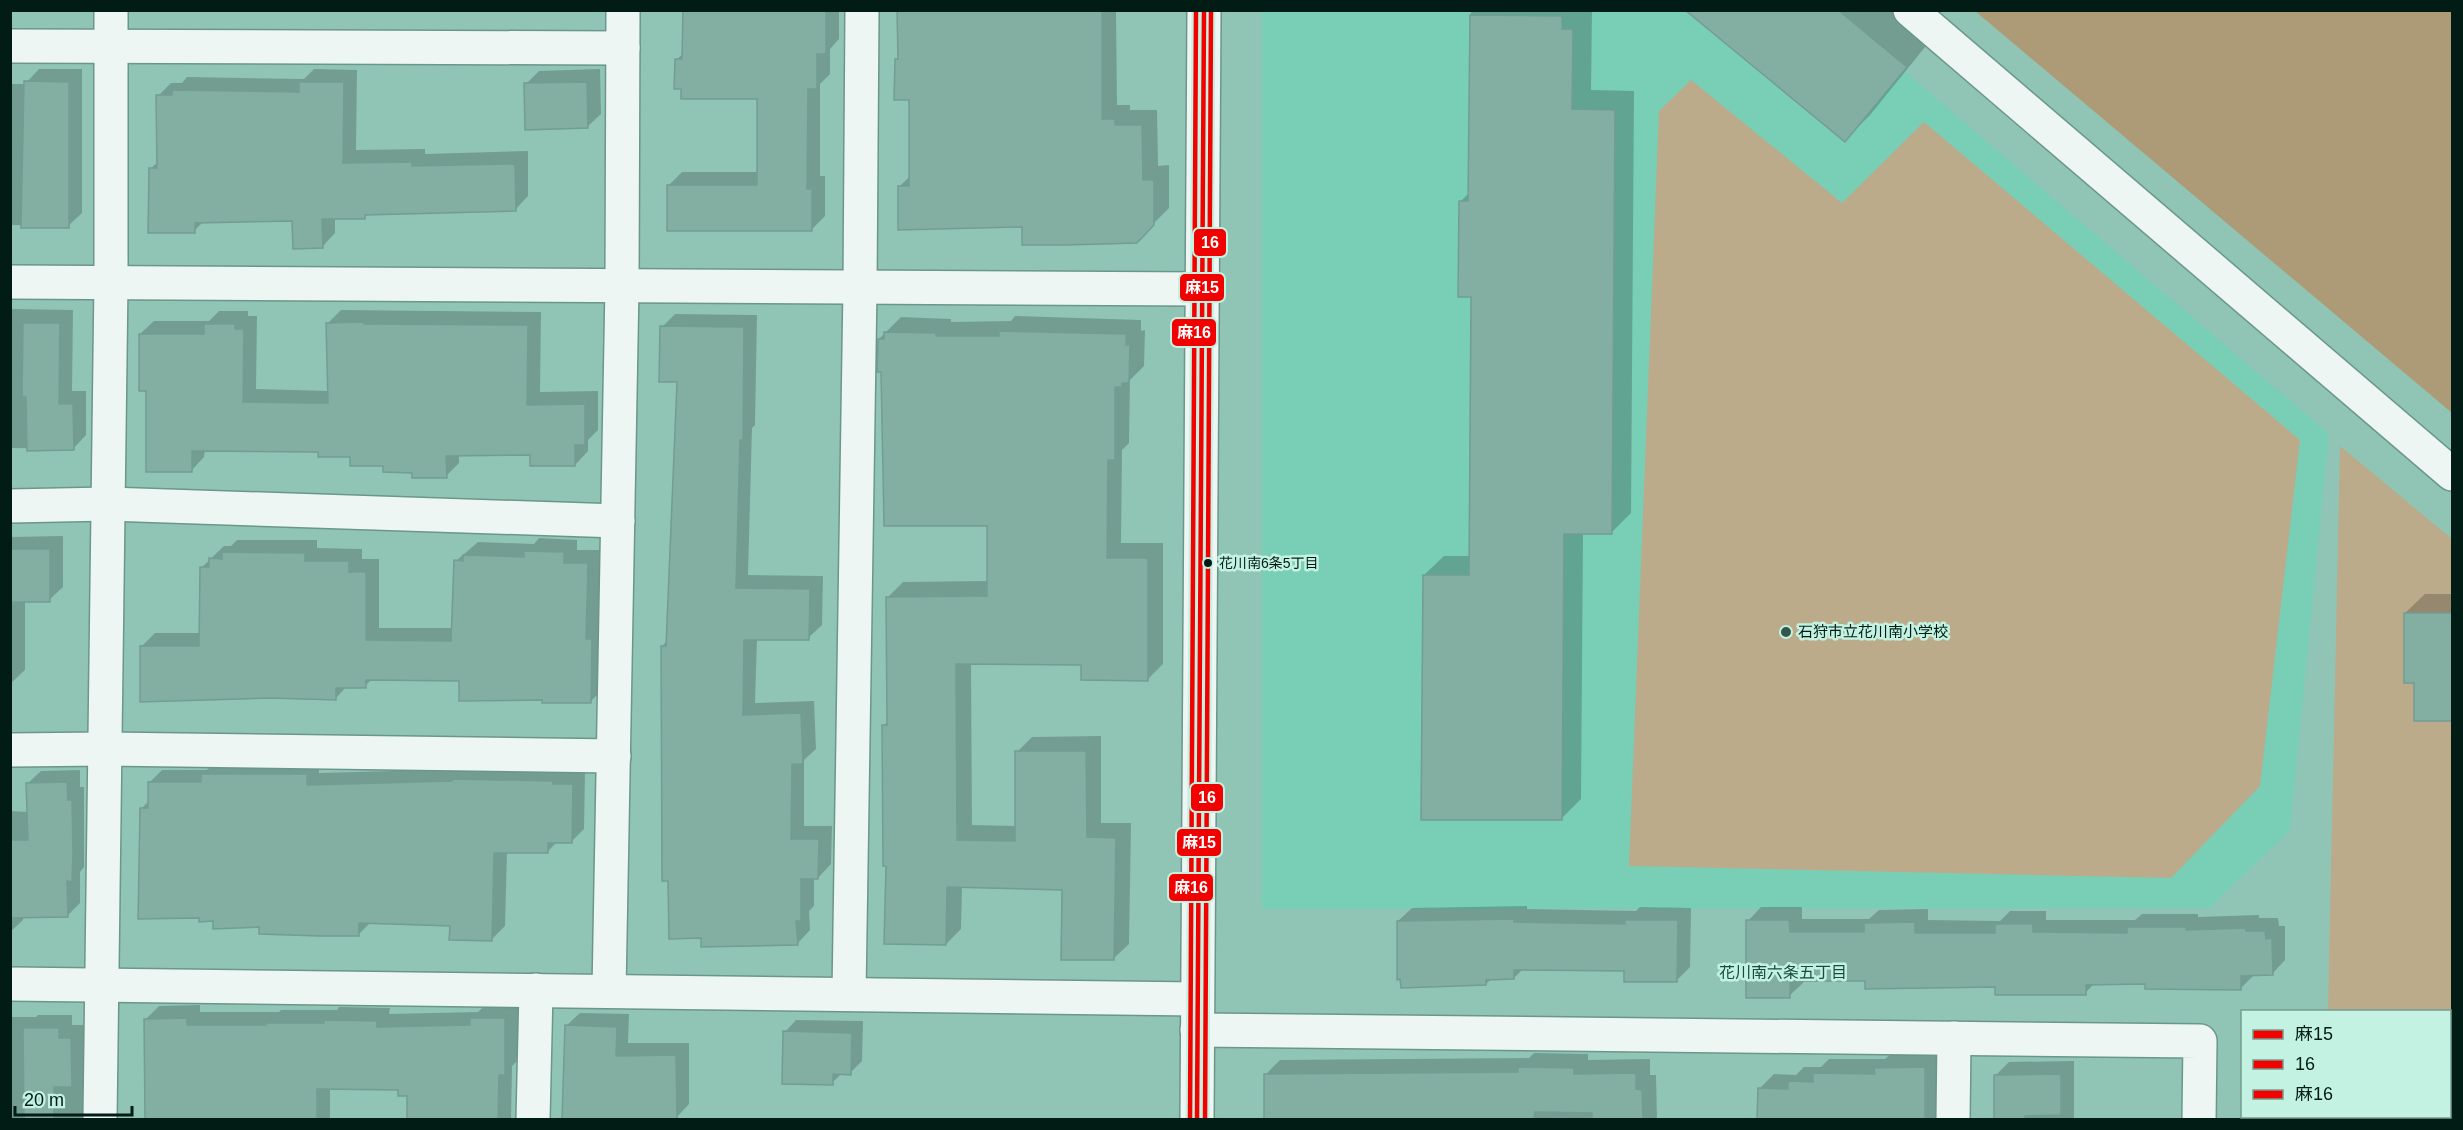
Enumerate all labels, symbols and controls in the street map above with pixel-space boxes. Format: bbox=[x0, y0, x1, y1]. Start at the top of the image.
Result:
line badge: 16 bbox=[1193, 228, 1227, 257]
text: 16 bbox=[1201, 234, 1219, 251]
line badge: 麻15 bbox=[1179, 273, 1225, 302]
text: 麻15 bbox=[1185, 279, 1219, 296]
line badge: 麻16 bbox=[1171, 318, 1217, 347]
text: 麻16 bbox=[1177, 324, 1211, 341]
place label: 花川南6条5丁目 bbox=[1219, 555, 1319, 571]
marker: 花川南6条5丁目 bbox=[1202, 557, 1214, 569]
place label: 石狩市立花川南小学校 bbox=[1798, 623, 1948, 640]
marker: 石狩市立花川南小学校 bbox=[1779, 625, 1793, 639]
line badge: 16 bbox=[1190, 783, 1224, 812]
text: 16 bbox=[1198, 789, 1216, 806]
line badge: 麻15 bbox=[1176, 828, 1222, 857]
text: 麻15 bbox=[1182, 834, 1216, 851]
line badge: 麻16 bbox=[1168, 873, 1214, 902]
text: 麻16 bbox=[1174, 879, 1208, 896]
district label: 花川南六条五丁目 bbox=[1719, 964, 1847, 981]
legend bbox=[2241, 1010, 2451, 1118]
text: 麻15 bbox=[2295, 1024, 2333, 1044]
text: 16 bbox=[2295, 1054, 2315, 1074]
scale bar bbox=[15, 1079, 132, 1117]
text: 麻16 bbox=[2295, 1084, 2333, 1104]
text: 20 m bbox=[24, 1090, 64, 1110]

